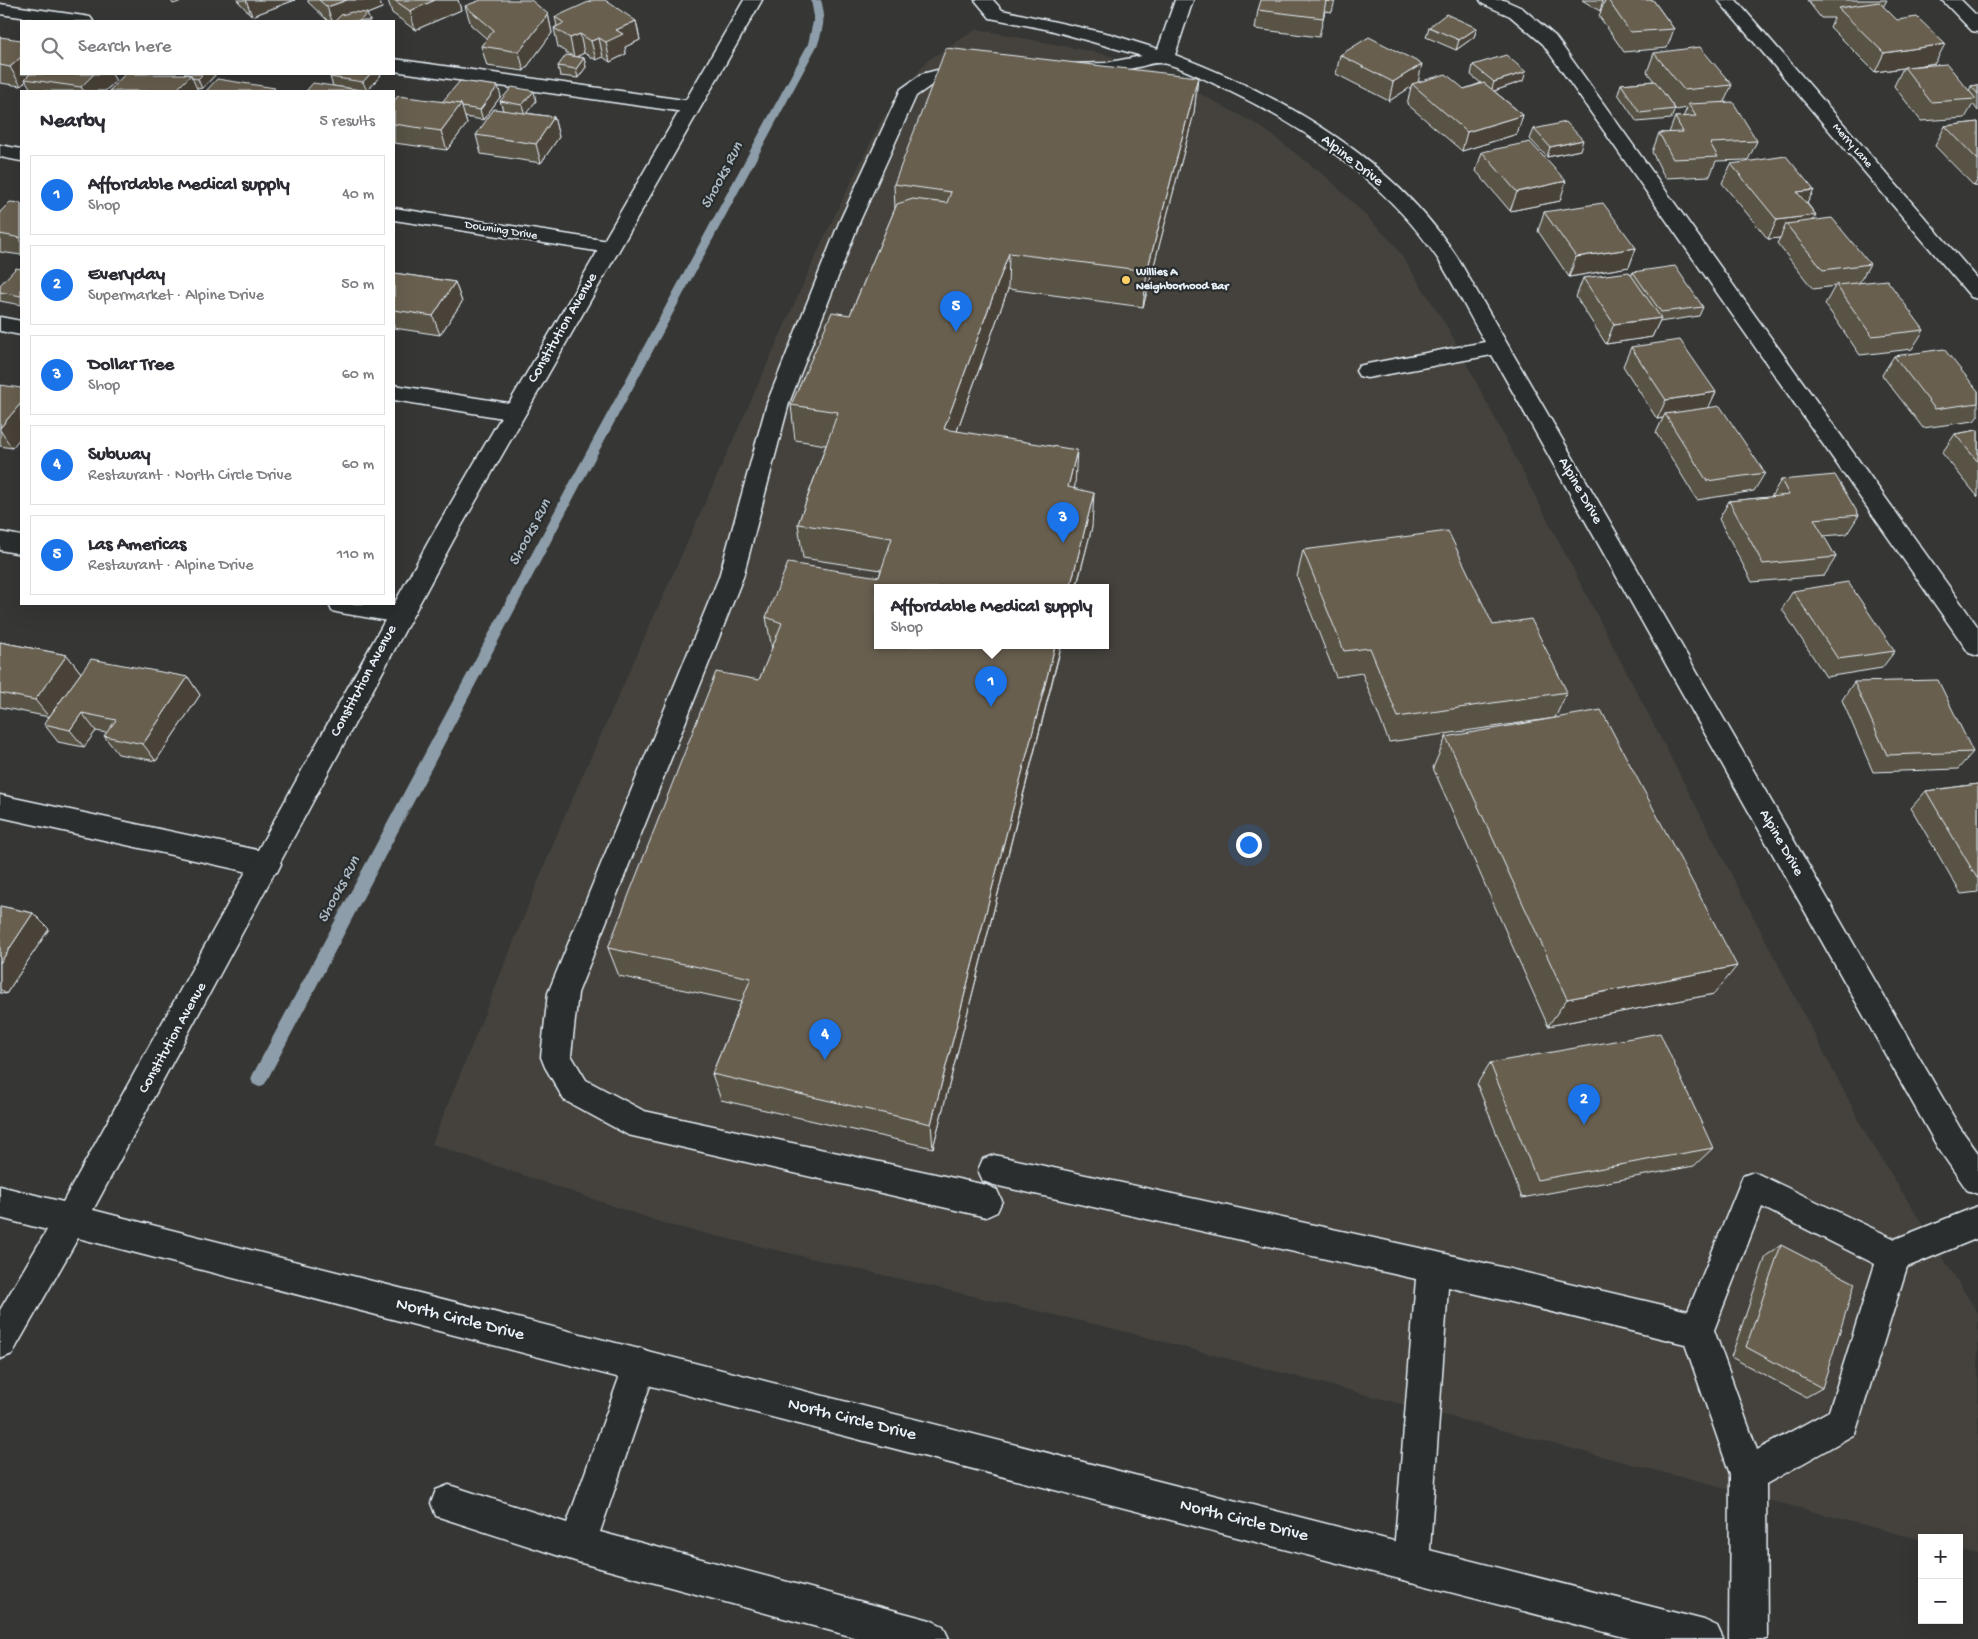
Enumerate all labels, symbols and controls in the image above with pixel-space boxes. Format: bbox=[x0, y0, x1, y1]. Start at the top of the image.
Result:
search box bbox=[20, 20, 395, 75]
icon: search bbox=[38, 34, 66, 62]
text: Search here bbox=[78, 36, 172, 59]
text: Nearby bbox=[40, 110, 105, 135]
text: 5 results bbox=[320, 113, 375, 132]
street label: Merry Lane bbox=[1829, 121, 1876, 172]
street label: Alpine Drive bbox=[1317, 131, 1387, 191]
water label: Shooks Run bbox=[697, 139, 749, 213]
text: Affordable Medical supply bbox=[88, 174, 290, 197]
text: 1 bbox=[54, 186, 60, 205]
text: 40 m bbox=[342, 186, 374, 205]
text: Shop bbox=[88, 197, 120, 216]
street label: Downing Drive bbox=[463, 218, 539, 244]
text: Everyday bbox=[88, 264, 165, 287]
place label: Willies A Neighborhood Bar bbox=[1135, 266, 1230, 294]
street label: Constitution Avenue bbox=[524, 270, 602, 386]
marker: Willies A Neighborhood Bar bbox=[1120, 274, 1132, 286]
text: 2 bbox=[53, 276, 61, 295]
text: 50 m bbox=[341, 276, 374, 295]
text: Supermarket · Alpine Drive bbox=[88, 287, 264, 306]
pin: 5 bbox=[940, 291, 972, 332]
text: Dollar Tree bbox=[88, 354, 174, 377]
text: 3 bbox=[53, 366, 61, 385]
text: 60 m bbox=[342, 366, 374, 385]
text: Shop bbox=[88, 377, 120, 396]
text: Subway bbox=[88, 444, 150, 467]
street label: Alpine Drive bbox=[1554, 454, 1606, 528]
text: 4 bbox=[53, 456, 61, 475]
text: 60 m bbox=[342, 456, 374, 475]
text: Restaurant · North Circle Drive bbox=[88, 467, 292, 486]
water label: Shooks Run bbox=[505, 496, 557, 570]
pin: 3 bbox=[1047, 502, 1079, 543]
text: Las Americas bbox=[88, 534, 186, 557]
text: 5 bbox=[53, 546, 61, 565]
text: 110 m bbox=[337, 546, 374, 565]
text: Restaurant · Alpine Drive bbox=[88, 557, 254, 576]
popup bbox=[874, 584, 1109, 649]
text: Affordable Medical supply bbox=[891, 596, 1092, 619]
text: Shop bbox=[891, 619, 923, 638]
street label: Constitution Avenue bbox=[327, 622, 401, 740]
pin: 1 bbox=[975, 666, 1007, 707]
street label: Alpine Drive bbox=[1755, 806, 1807, 880]
your location bbox=[1236, 832, 1262, 858]
water label: Shooks Run bbox=[314, 853, 366, 927]
street label: Constitution Avenue bbox=[135, 979, 211, 1097]
pin: 4 bbox=[809, 1019, 841, 1060]
pin: 2 bbox=[1568, 1084, 1600, 1125]
street label: North Circle Drive bbox=[394, 1294, 527, 1346]
street label: North Circle Drive bbox=[786, 1394, 919, 1446]
street label: North Circle Drive bbox=[1178, 1495, 1311, 1547]
map controls bbox=[1918, 1534, 1963, 1624]
button: + bbox=[1918, 1534, 1963, 1579]
button: − bbox=[1918, 1579, 1963, 1624]

